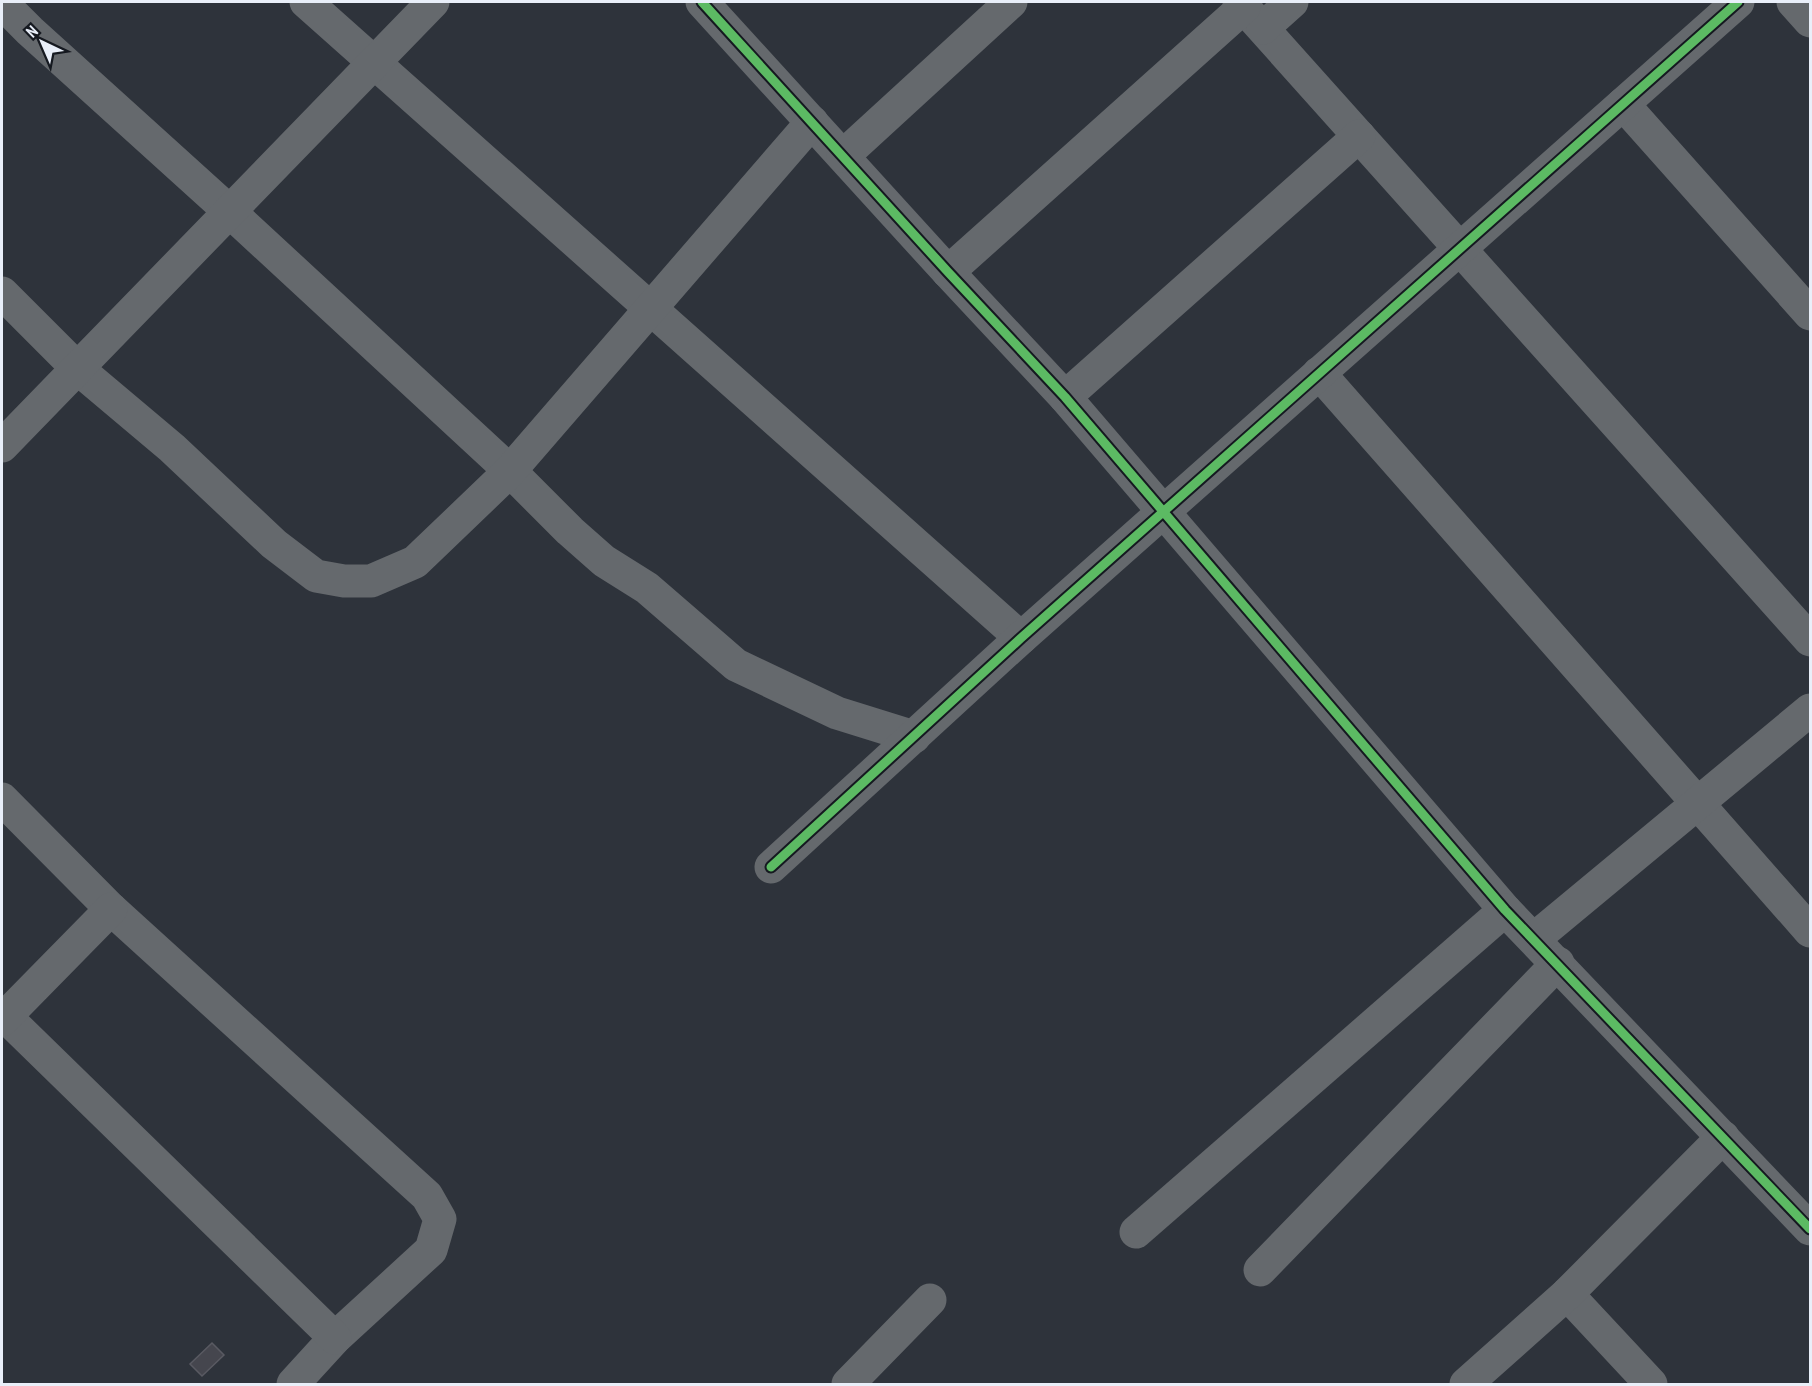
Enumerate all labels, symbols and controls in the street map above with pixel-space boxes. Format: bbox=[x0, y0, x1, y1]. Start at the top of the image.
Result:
north arrow bbox=[12, 12, 72, 72]
text: N bbox=[22, 21, 42, 41]

